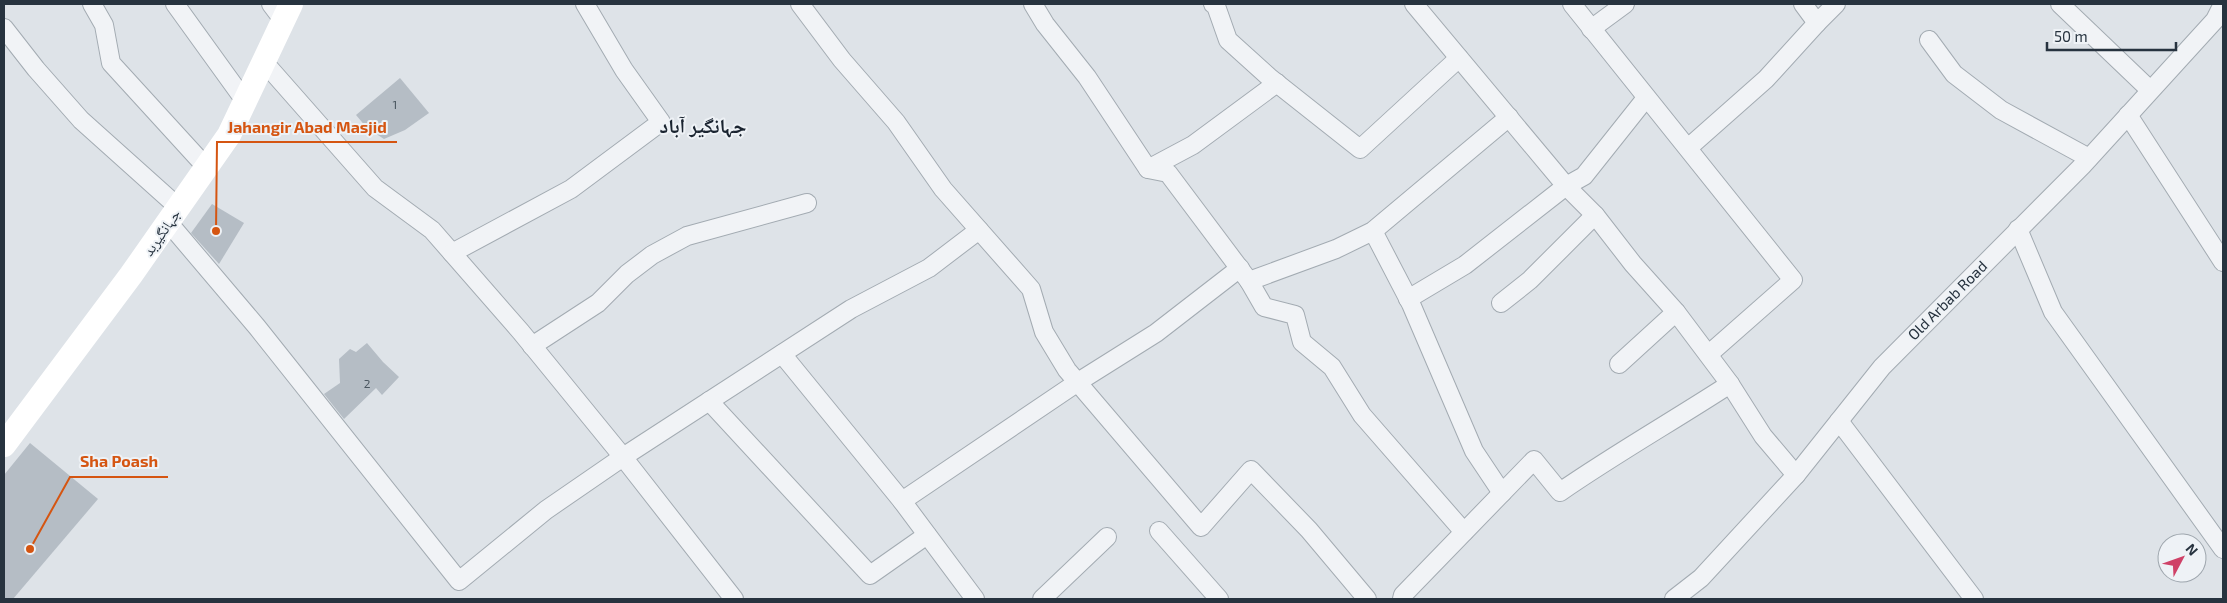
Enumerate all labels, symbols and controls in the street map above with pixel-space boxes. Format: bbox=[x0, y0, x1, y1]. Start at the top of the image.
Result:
scale bar bbox=[2047, 20, 2176, 52]
text: 50 m bbox=[2054, 27, 2088, 45]
house number: 1 bbox=[393, 97, 397, 111]
callout: Jahangir Abad Masjid bbox=[217, 111, 397, 142]
district label: جہانگیر آباد bbox=[660, 113, 746, 138]
text: Jahangir Abad Masjid bbox=[227, 117, 387, 136]
street label: جہانگیربد bbox=[138, 205, 185, 259]
street label: Old Arbab Road bbox=[1904, 257, 1990, 343]
house number: 2 bbox=[364, 376, 371, 390]
callout: Sha Poash bbox=[70, 446, 168, 477]
text: Sha Poash bbox=[80, 451, 158, 470]
north arrow bbox=[2157, 533, 2207, 583]
text: N bbox=[2182, 540, 2202, 559]

